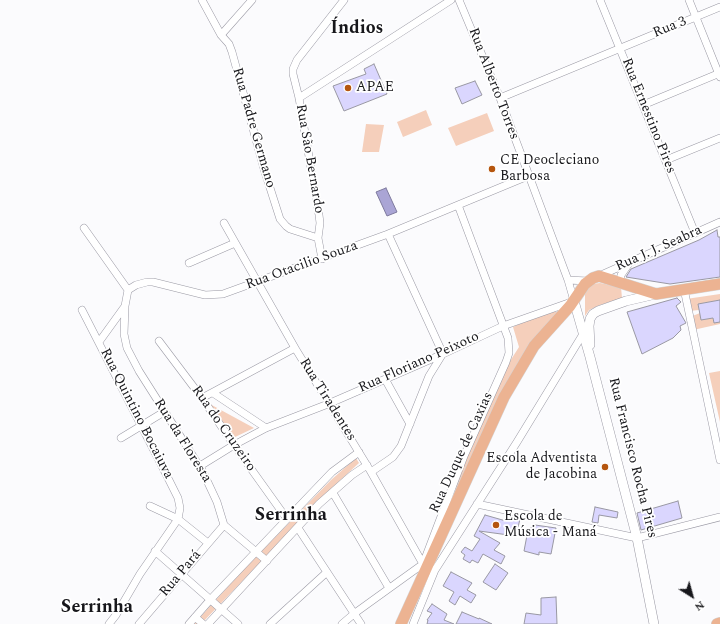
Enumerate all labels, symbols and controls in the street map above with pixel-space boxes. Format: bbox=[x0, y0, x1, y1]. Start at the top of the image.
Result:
street label: Rua 3 bbox=[651, 14, 689, 42]
district label: Índios bbox=[331, 18, 383, 40]
street label: Rua Alberto Torres bbox=[464, 26, 522, 142]
street label: Rua Ernestino Pires bbox=[617, 56, 679, 176]
street label: Rua Padre Germano bbox=[228, 66, 278, 190]
place label: APAE bbox=[356, 80, 394, 96]
marker: APAE bbox=[343, 83, 353, 93]
street label: Rua São Bernardo bbox=[291, 103, 327, 215]
place label: CE Deocleciano Barbosa bbox=[500, 153, 599, 186]
marker: CE Deocleciano Barbosa bbox=[487, 164, 497, 174]
street label: Rua J. J. Seabra bbox=[613, 222, 705, 276]
street label: Rua Otacilio Souza bbox=[244, 238, 360, 294]
street label: Rua Floriano Peixoto bbox=[356, 329, 482, 397]
street label: Rua Quintino Bocaiuva bbox=[96, 346, 176, 482]
street label: Rua Tiradentes bbox=[295, 356, 359, 444]
street label: Rua Francisco Rocha Pires bbox=[604, 376, 660, 540]
street label: Rua do Cruzeiro bbox=[187, 383, 259, 475]
street label: Rua Duque de Caxias bbox=[427, 390, 497, 516]
street label: Rua da Floresta bbox=[150, 396, 214, 486]
place label: Escola Adventista de Jacobina bbox=[486, 451, 597, 484]
marker: Escola Adventista de Jacobina bbox=[600, 462, 610, 472]
district label: Serrinha bbox=[255, 505, 327, 527]
place label: Escola de Música - Maná bbox=[504, 509, 597, 542]
marker: Escola de Música - Maná bbox=[491, 520, 501, 530]
street label: Rua Pará bbox=[157, 547, 205, 601]
north arrow bbox=[672, 576, 712, 616]
text: N bbox=[691, 596, 708, 615]
district label: Serrinha bbox=[61, 597, 133, 619]

